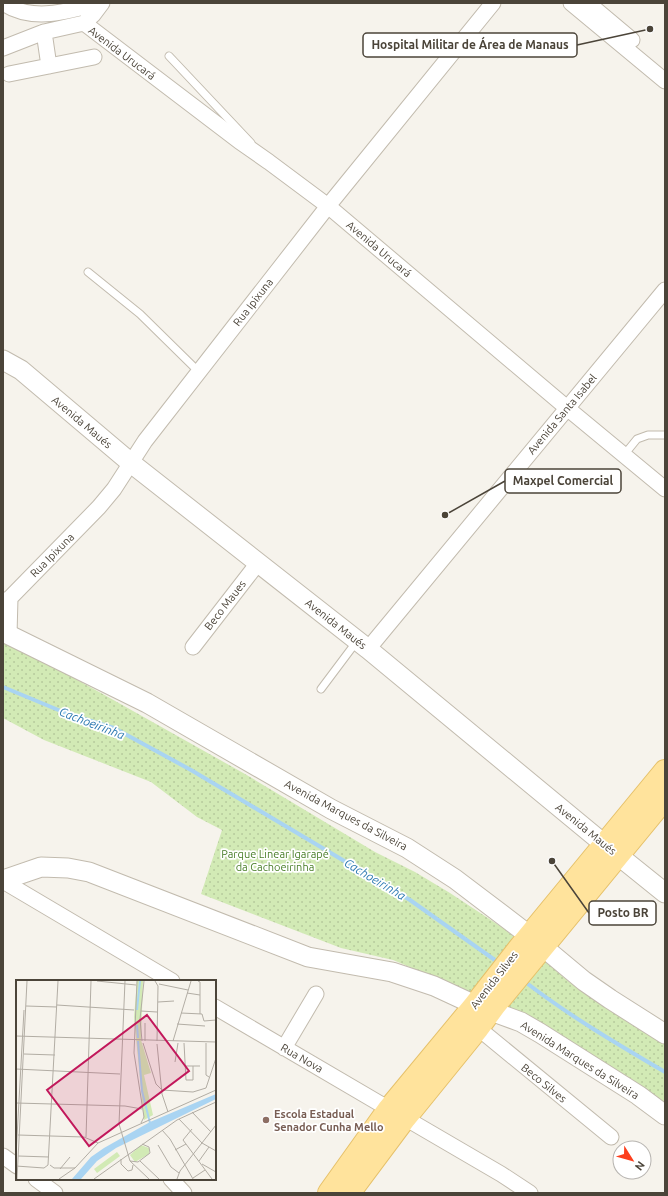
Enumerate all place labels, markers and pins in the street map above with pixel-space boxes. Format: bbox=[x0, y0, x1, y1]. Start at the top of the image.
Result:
callout: Hospital Militar de Área de Manaus bbox=[363, 33, 577, 57]
callout: Maxpel Comercial bbox=[505, 469, 621, 493]
callout: Posto BR bbox=[589, 901, 656, 925]
place label: Escola Estadual Senador Cunha Mello bbox=[274, 1108, 384, 1133]
marker: Escola Estadual Senador Cunha Mello bbox=[261, 1115, 271, 1125]

